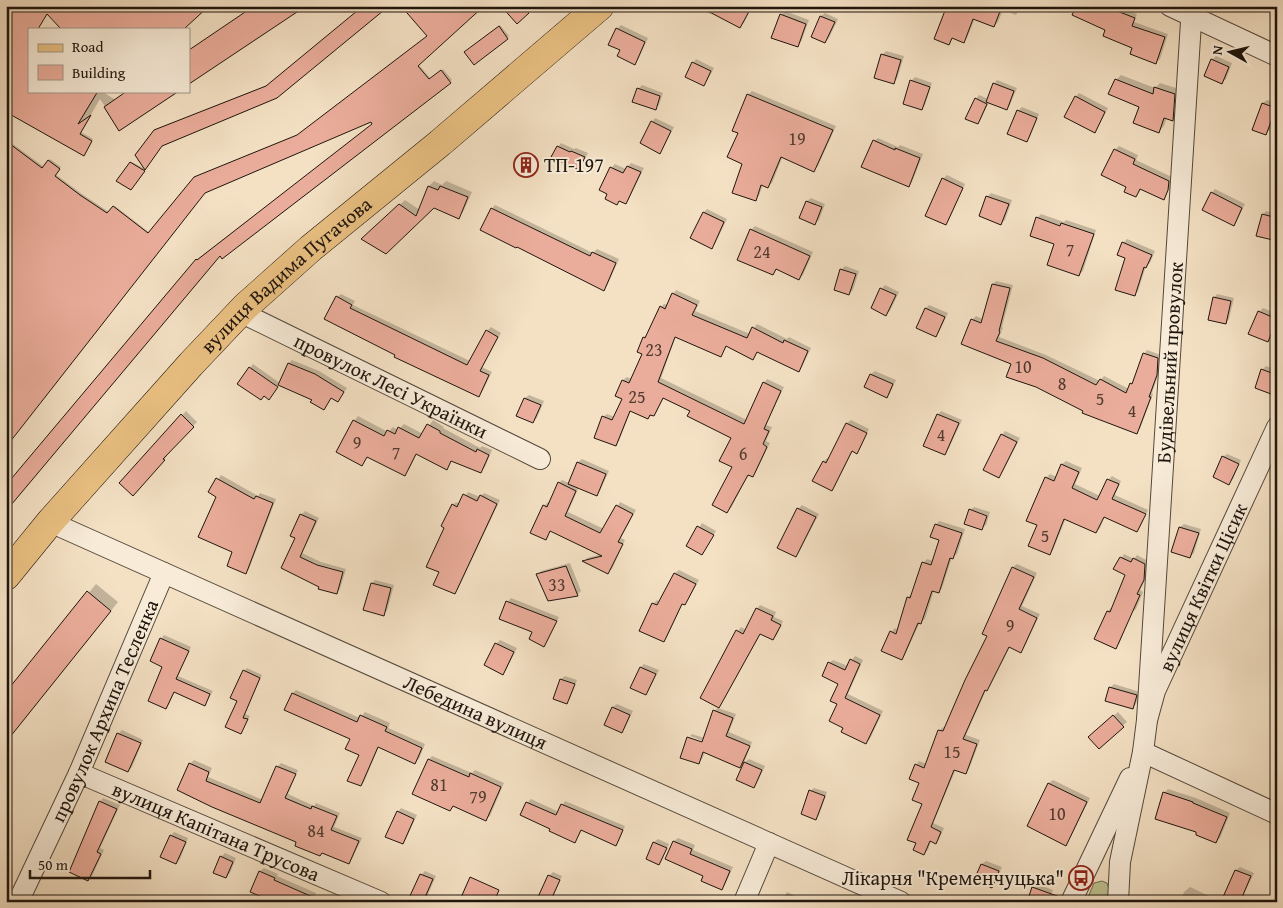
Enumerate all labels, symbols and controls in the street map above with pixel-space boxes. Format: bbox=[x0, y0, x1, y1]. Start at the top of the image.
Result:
legend bbox=[28, 28, 190, 92]
north arrow bbox=[1206, 28, 1256, 78]
text: Road bbox=[72, 36, 103, 57]
text: N bbox=[1207, 44, 1228, 56]
text: Building bbox=[72, 62, 126, 83]
house number: 19 bbox=[788, 125, 806, 152]
place label: ТП-197 bbox=[544, 150, 604, 179]
building icon: ТП-197 bbox=[513, 152, 539, 178]
street label: вулиця Вадима Пугачова bbox=[194, 189, 378, 359]
house number: 7 bbox=[1066, 236, 1074, 263]
house number: 24 bbox=[753, 238, 771, 265]
street label: Будівельний провулок bbox=[1148, 261, 1190, 464]
street label: провулок Лесі Українки bbox=[289, 326, 493, 445]
house number: 23 bbox=[645, 336, 663, 363]
house number: 10 bbox=[1014, 353, 1032, 380]
house number: 8 bbox=[1058, 370, 1066, 397]
house number: 25 bbox=[628, 383, 646, 410]
house number: 5 bbox=[1096, 385, 1104, 412]
house number: 4 bbox=[1128, 397, 1136, 424]
house number: 4 bbox=[937, 421, 945, 448]
house number: 9 bbox=[353, 429, 361, 456]
house number: 7 bbox=[392, 439, 400, 466]
house number: 6 bbox=[739, 440, 747, 467]
street label: вулиця Квітки Цісик bbox=[1151, 498, 1254, 676]
house number: 5 bbox=[1041, 522, 1049, 549]
house number: 33 bbox=[548, 571, 566, 598]
street label: провулок Архипа Тесленка bbox=[43, 594, 165, 827]
house number: 9 bbox=[1006, 612, 1014, 639]
street label: Лебедина вулиця bbox=[399, 667, 552, 756]
house number: 15 bbox=[943, 738, 961, 765]
house number: 81 bbox=[430, 771, 448, 798]
street label: вулиця Капітана Трусова bbox=[108, 774, 325, 888]
house number: 79 bbox=[469, 783, 487, 810]
house number: 10 bbox=[1048, 800, 1066, 827]
house number: 84 bbox=[307, 817, 325, 844]
scale bar bbox=[30, 848, 150, 880]
text: 50 m bbox=[38, 854, 69, 875]
place label: Лікарня "Кременчуцька" bbox=[842, 863, 1064, 892]
bus stop icon: Лікарня "Кременчуцька" bbox=[1068, 865, 1094, 891]

